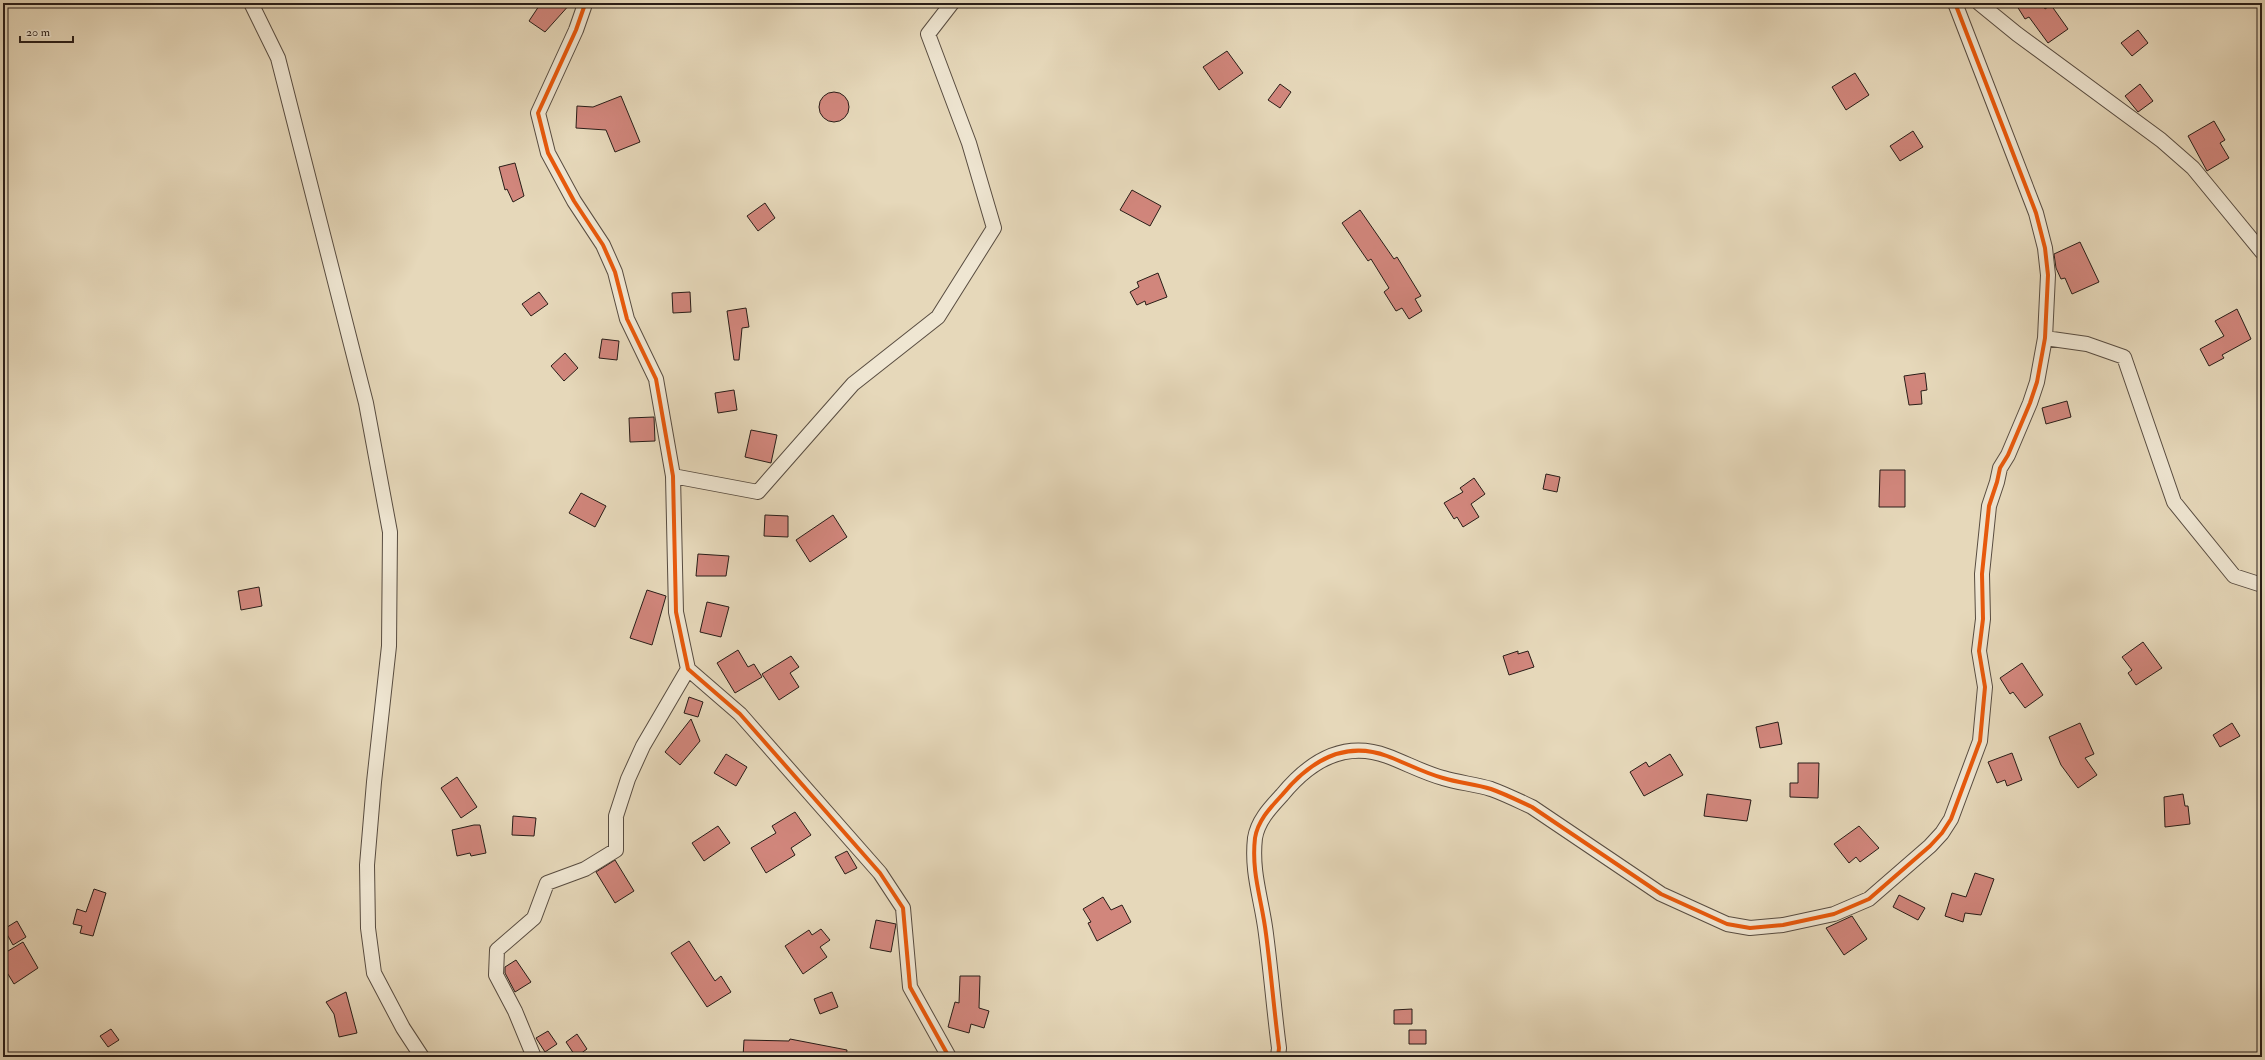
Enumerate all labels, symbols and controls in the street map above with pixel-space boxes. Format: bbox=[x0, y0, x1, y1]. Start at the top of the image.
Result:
scale bar bbox=[20, 18, 73, 44]
text: 20 m bbox=[26, 25, 51, 40]

